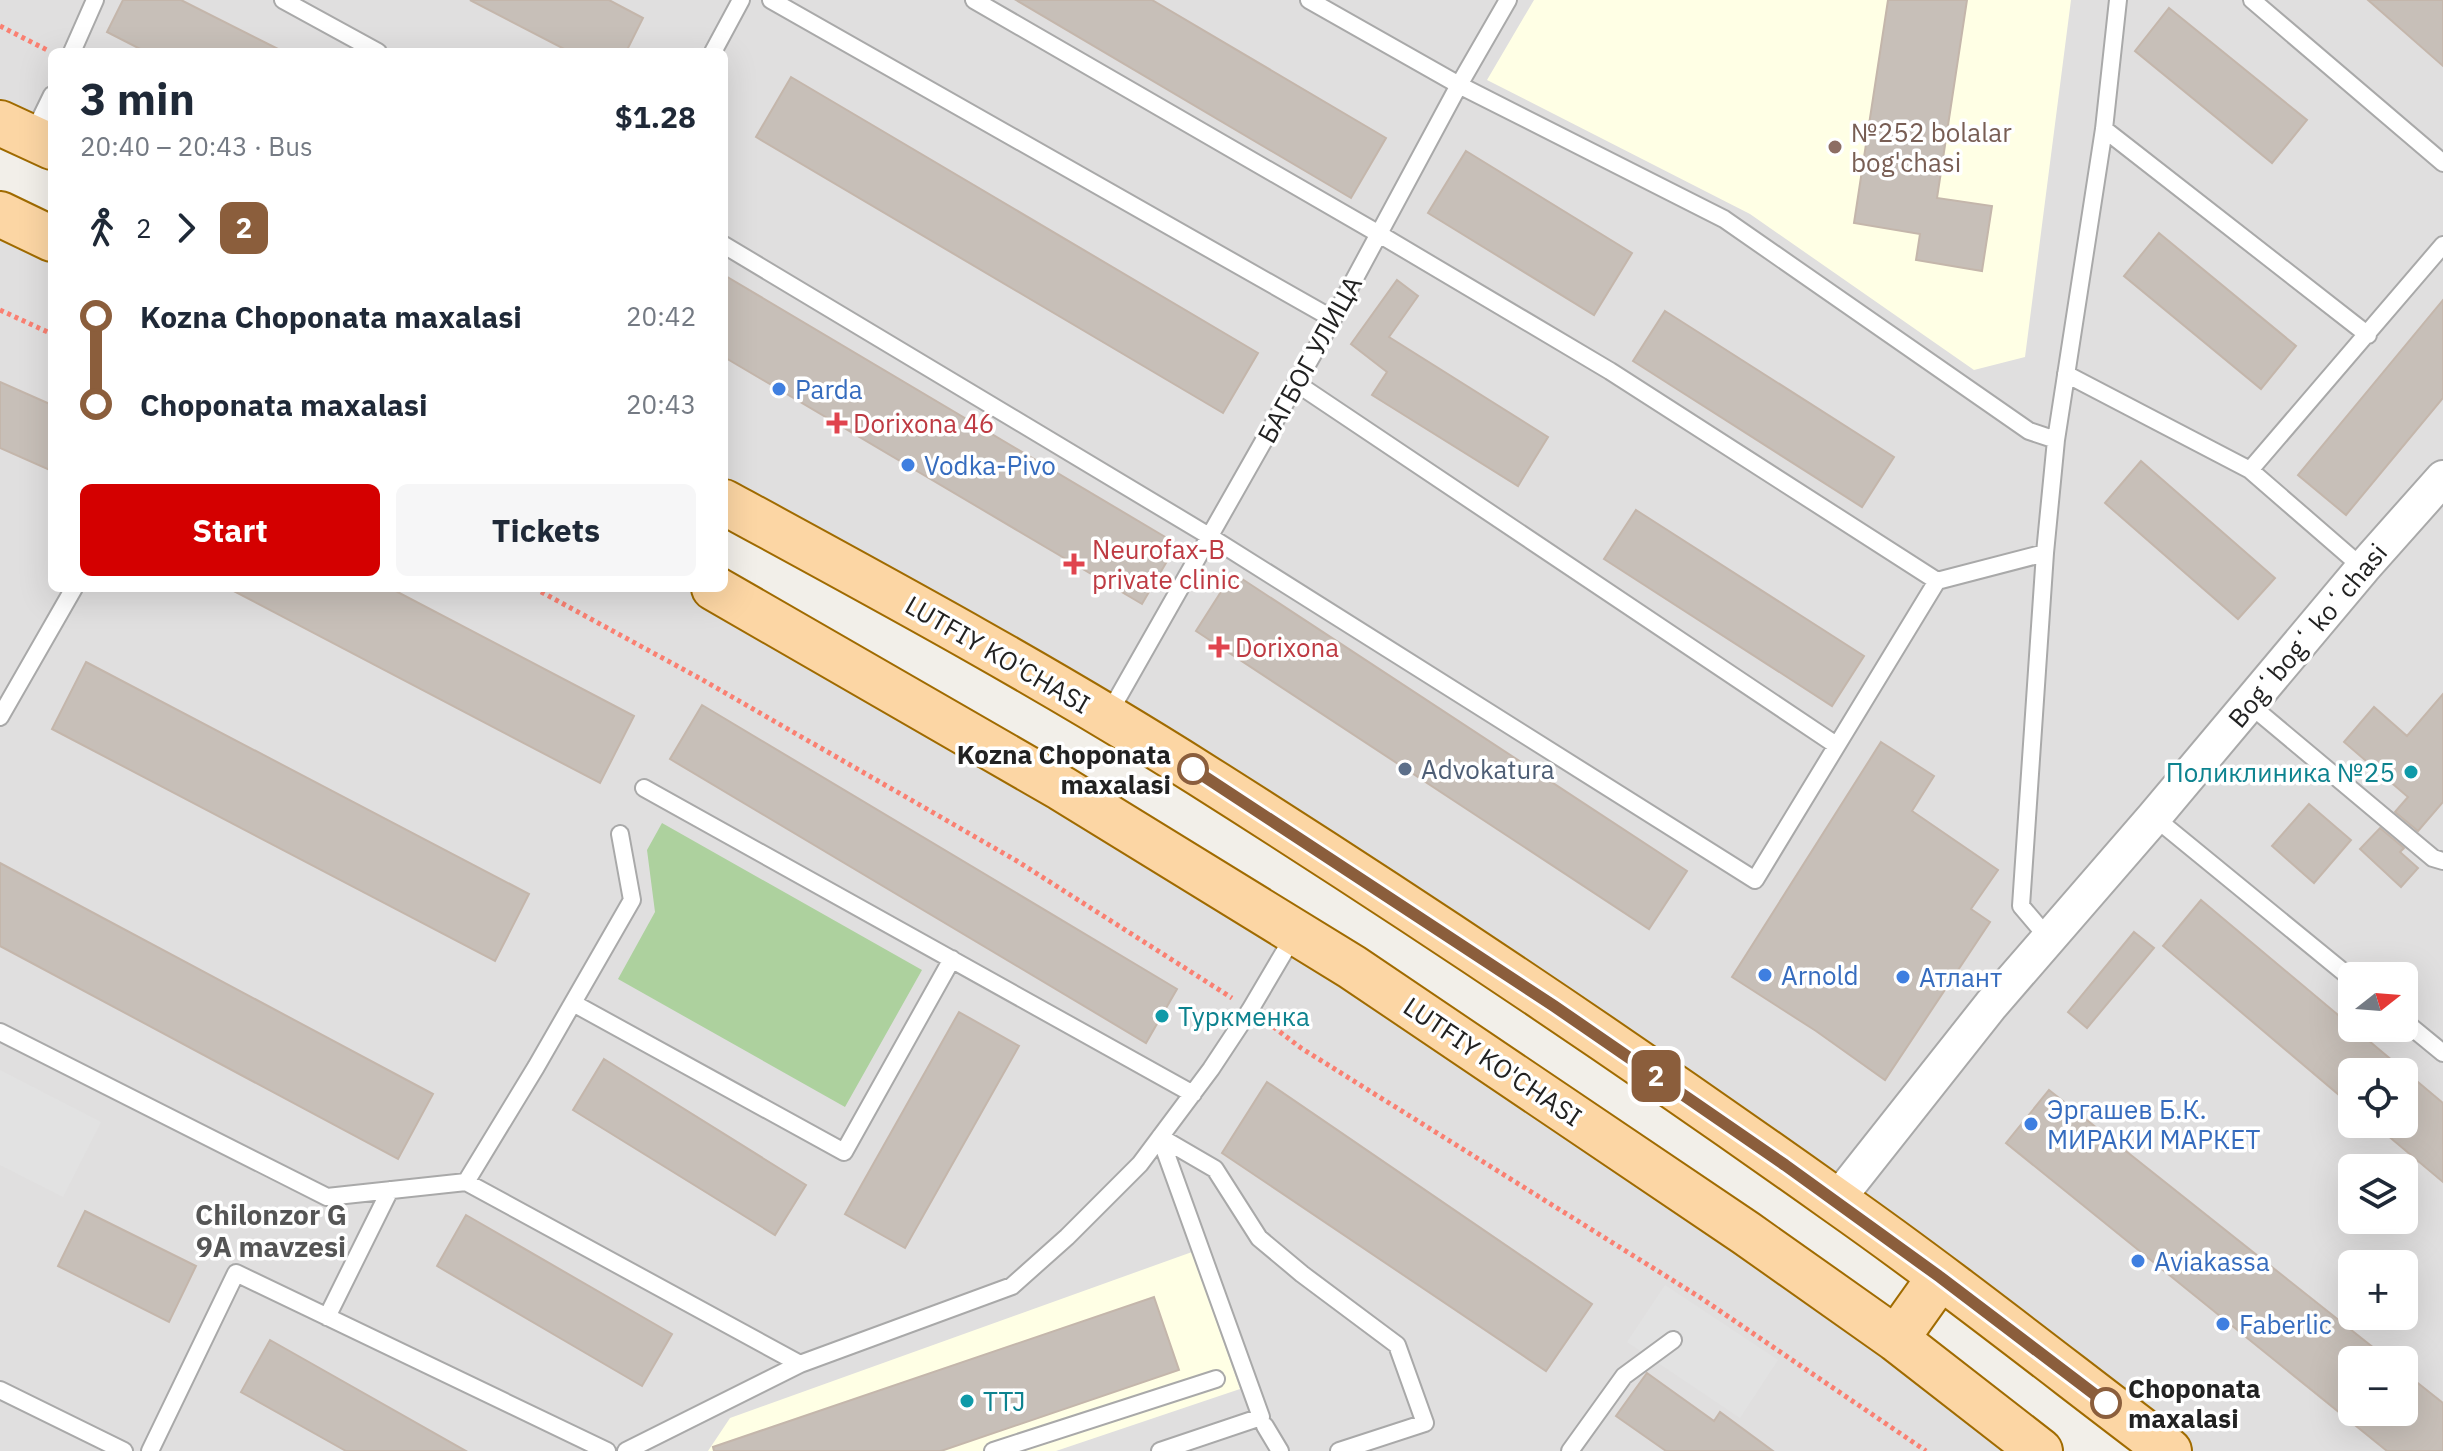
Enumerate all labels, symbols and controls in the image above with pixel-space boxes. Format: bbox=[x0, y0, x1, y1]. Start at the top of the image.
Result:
text: 3 min bbox=[80, 70, 195, 127]
text: $1.28 bbox=[615, 97, 696, 136]
place label: №252 bolalar bog'chasi bbox=[1851, 115, 2012, 179]
text: 20:40 – 20:43 · Bus bbox=[80, 129, 313, 163]
marker: №252 bolalar bog'chasi bbox=[1826, 138, 1844, 156]
icon: walk bbox=[80, 206, 124, 250]
icon: forward bbox=[164, 206, 208, 250]
text: 2 bbox=[236, 209, 252, 246]
text: 2 bbox=[136, 211, 152, 245]
street label: БАГБОГ УЛИЦА bbox=[1249, 269, 1369, 449]
text: Kozna Choponata maxalasi bbox=[140, 297, 522, 336]
text: 20:42 bbox=[626, 299, 696, 333]
place label: Parda bbox=[795, 372, 863, 406]
marker: Parda bbox=[770, 380, 788, 398]
text: Choponata maxalasi bbox=[140, 385, 428, 424]
text: 20:43 bbox=[626, 387, 696, 421]
place label: Dorixona 46 bbox=[853, 406, 994, 440]
marker: Dorixona 46 bbox=[828, 414, 846, 432]
place label: Vodka-Pivo bbox=[924, 448, 1056, 482]
marker: Vodka-Pivo bbox=[899, 456, 917, 474]
button: Start bbox=[80, 484, 380, 576]
button: Tickets bbox=[396, 484, 696, 576]
place label: Neurofax-B private clinic bbox=[1092, 532, 1240, 596]
street label: Bogʻbogʻ koʻchasi bbox=[2220, 536, 2394, 734]
marker: Neurofax-B private clinic bbox=[1063, 553, 1085, 575]
street label: LUTFIY KO'CHASI bbox=[899, 587, 1097, 721]
place label: Dorixona bbox=[1235, 630, 1339, 664]
marker: Dorixona bbox=[1210, 638, 1228, 656]
place label: Kozna Choponata maxalasi bbox=[957, 737, 1171, 801]
place label: Advokatura bbox=[1421, 752, 1555, 786]
marker: Kozna Choponata maxalasi bbox=[1178, 754, 1208, 784]
place label: Поликлиника №25 bbox=[2166, 755, 2395, 789]
marker: Advokatura bbox=[1396, 760, 1414, 778]
marker: Поликлиника №25 bbox=[2402, 763, 2420, 781]
place label: Arnold bbox=[1781, 958, 1859, 992]
place label: Атлант bbox=[1919, 960, 2002, 994]
north arrow bbox=[2338, 962, 2418, 1042]
map controls bbox=[2338, 962, 2418, 1426]
marker: Arnold bbox=[1756, 966, 1774, 984]
marker: Атлант bbox=[1894, 968, 1912, 986]
street label: LUTFIY KO'CHASI bbox=[1397, 989, 1589, 1133]
place label: Туркменка bbox=[1178, 999, 1310, 1033]
marker: Туркменка bbox=[1153, 1007, 1171, 1025]
line badge: 2 bbox=[1630, 1050, 1682, 1102]
text: 2 bbox=[1648, 1057, 1664, 1094]
button: locate bbox=[2338, 1058, 2418, 1138]
place label: Эргашев Б.К. МИРАКИ МАРКЕТ bbox=[2047, 1092, 2260, 1156]
marker: Эргашев Б.К. МИРАКИ МАРКЕТ bbox=[2022, 1115, 2040, 1133]
button: layers bbox=[2338, 1154, 2418, 1234]
district label: Chilonzor G 9A mavzesi bbox=[195, 1196, 347, 1265]
place label: Aviakassa bbox=[2154, 1244, 2270, 1278]
button: + bbox=[2338, 1250, 2418, 1330]
marker: Aviakassa bbox=[2129, 1252, 2147, 1270]
place label: Faberlic bbox=[2239, 1307, 2332, 1341]
marker: Faberlic bbox=[2214, 1315, 2232, 1333]
button: − bbox=[2338, 1346, 2418, 1426]
place label: Choponata maxalasi bbox=[2128, 1371, 2261, 1435]
place label: TTJ bbox=[983, 1384, 1026, 1418]
marker: Choponata maxalasi bbox=[2091, 1388, 2121, 1418]
marker: TTJ bbox=[958, 1392, 976, 1410]

